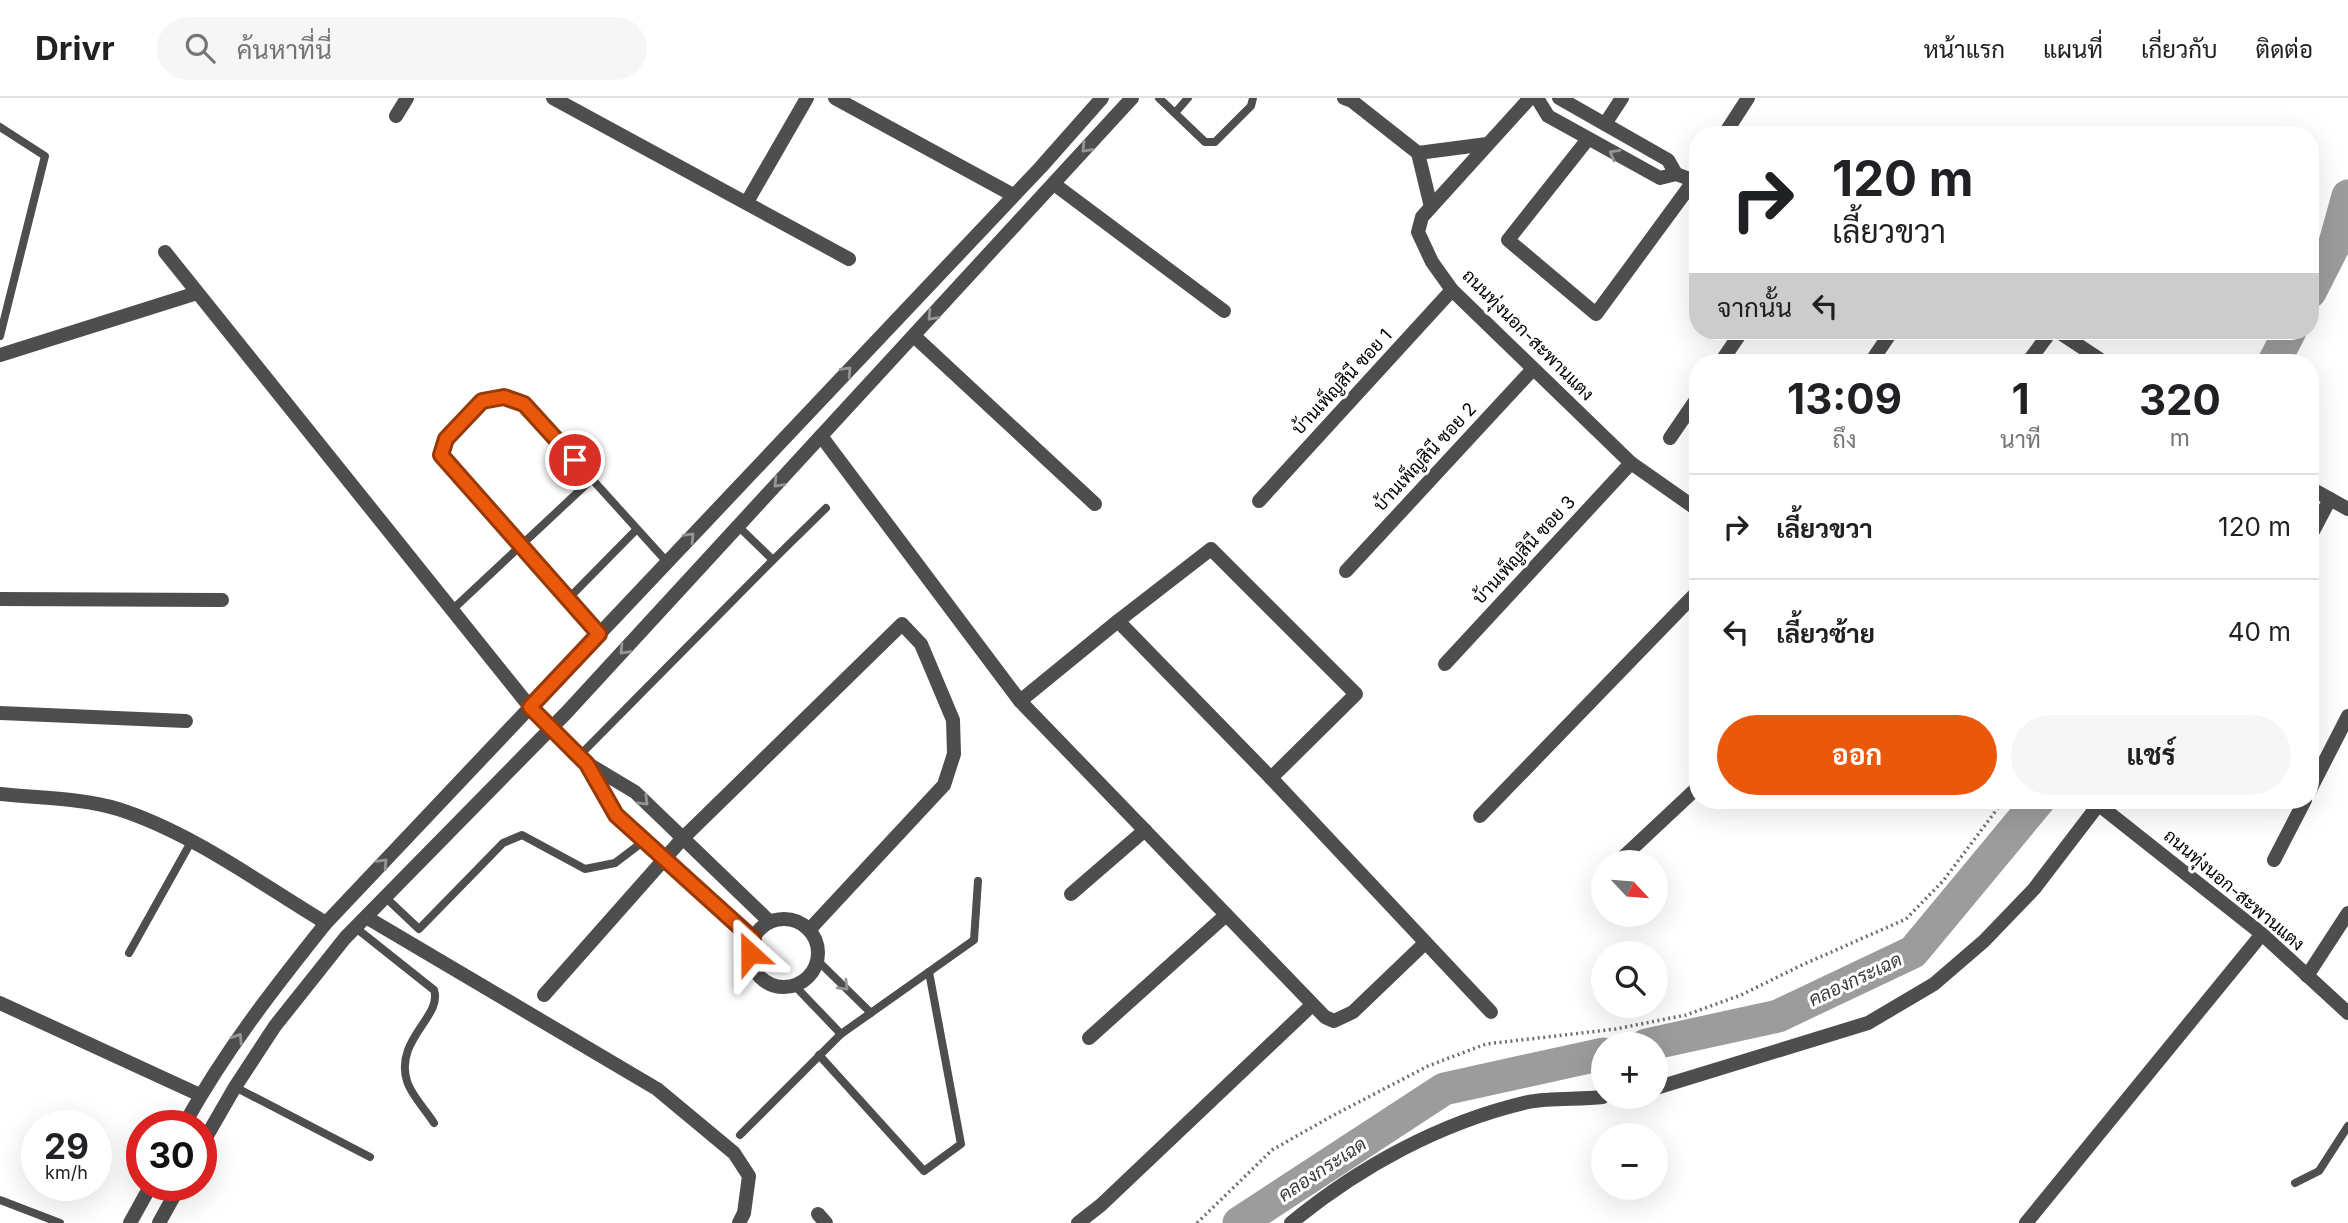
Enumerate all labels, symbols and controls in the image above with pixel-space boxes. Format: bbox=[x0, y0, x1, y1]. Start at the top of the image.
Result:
search box bbox=[157, 17, 647, 80]
text: Drivr bbox=[35, 28, 115, 68]
icon: search bbox=[181, 29, 219, 67]
text: ค้นหาที่นี่ bbox=[237, 34, 332, 65]
text: หน้าแรก bbox=[1924, 35, 2005, 64]
text: แผนที่ bbox=[2043, 35, 2103, 64]
text: เกี่ยวกับ bbox=[2141, 35, 2218, 64]
text: ติดต่อ bbox=[2256, 35, 2313, 64]
one-way arrow bbox=[1082, 140, 1094, 153]
one-way arrow bbox=[1609, 148, 1622, 162]
text: 120 m bbox=[1832, 149, 1973, 208]
icon: right bbox=[1717, 154, 1808, 245]
text: เลี้ยวขวา bbox=[1832, 212, 1946, 251]
street label: ถนนทุ่งนอก-สะพานแตง bbox=[1457, 264, 1599, 406]
icon: left bbox=[1806, 287, 1844, 325]
text: จากนั้น bbox=[1717, 292, 1792, 323]
one-way arrow bbox=[928, 308, 940, 321]
street label: บ้านเพ็ญสินี ซอย 1 bbox=[1285, 323, 1397, 439]
one-way arrow bbox=[838, 367, 851, 380]
text: 13:09 bbox=[1787, 373, 1902, 424]
text: 1 bbox=[2011, 373, 2030, 424]
text: 320 bbox=[2139, 374, 2221, 425]
street label: บ้านเพ็ญสินี ซอย 2 bbox=[1367, 396, 1481, 516]
text: m bbox=[2170, 424, 2190, 452]
text: ถึง bbox=[1833, 426, 1856, 454]
text: นาที bbox=[2000, 426, 2041, 454]
pin bbox=[545, 430, 605, 490]
icon: arrive bbox=[556, 441, 594, 479]
one-way arrow bbox=[773, 475, 786, 488]
street label: บ้านเพ็ญสินี ซอย 3 bbox=[1466, 489, 1580, 609]
icon: right bbox=[1717, 508, 1755, 546]
text: 120 m bbox=[2218, 511, 2291, 542]
text: เลี้ยวขวา bbox=[1776, 513, 1873, 544]
one-way arrow bbox=[682, 532, 695, 545]
icon: left bbox=[1717, 613, 1755, 651]
text: 40 m bbox=[2228, 616, 2291, 647]
text: เลี้ยวซ้าย bbox=[1776, 618, 1875, 649]
one-way arrow bbox=[619, 642, 632, 655]
button: ออก bbox=[1717, 715, 1997, 795]
button: แชร์ bbox=[2011, 715, 2291, 795]
one-way arrow bbox=[636, 792, 649, 805]
street label: ถนนทุ่งนอก-สะพานแตง bbox=[2159, 824, 2309, 956]
north arrow bbox=[1591, 850, 1668, 928]
map controls bbox=[1591, 850, 1668, 1200]
one-way arrow bbox=[374, 858, 387, 871]
position arrow bbox=[713, 916, 787, 990]
button: search bbox=[1591, 941, 1668, 1018]
water label: คลองกระเฉด bbox=[1805, 948, 1906, 1011]
one-way arrow bbox=[836, 978, 849, 991]
one-way arrow bbox=[230, 1032, 243, 1045]
button: + bbox=[1591, 1032, 1668, 1109]
speed limit sign: 30 bbox=[126, 1110, 217, 1201]
button: − bbox=[1591, 1123, 1668, 1200]
text: 29 bbox=[44, 1125, 89, 1167]
water label: คลองกระเฉด bbox=[1274, 1132, 1371, 1206]
text: km/h bbox=[45, 1162, 88, 1183]

